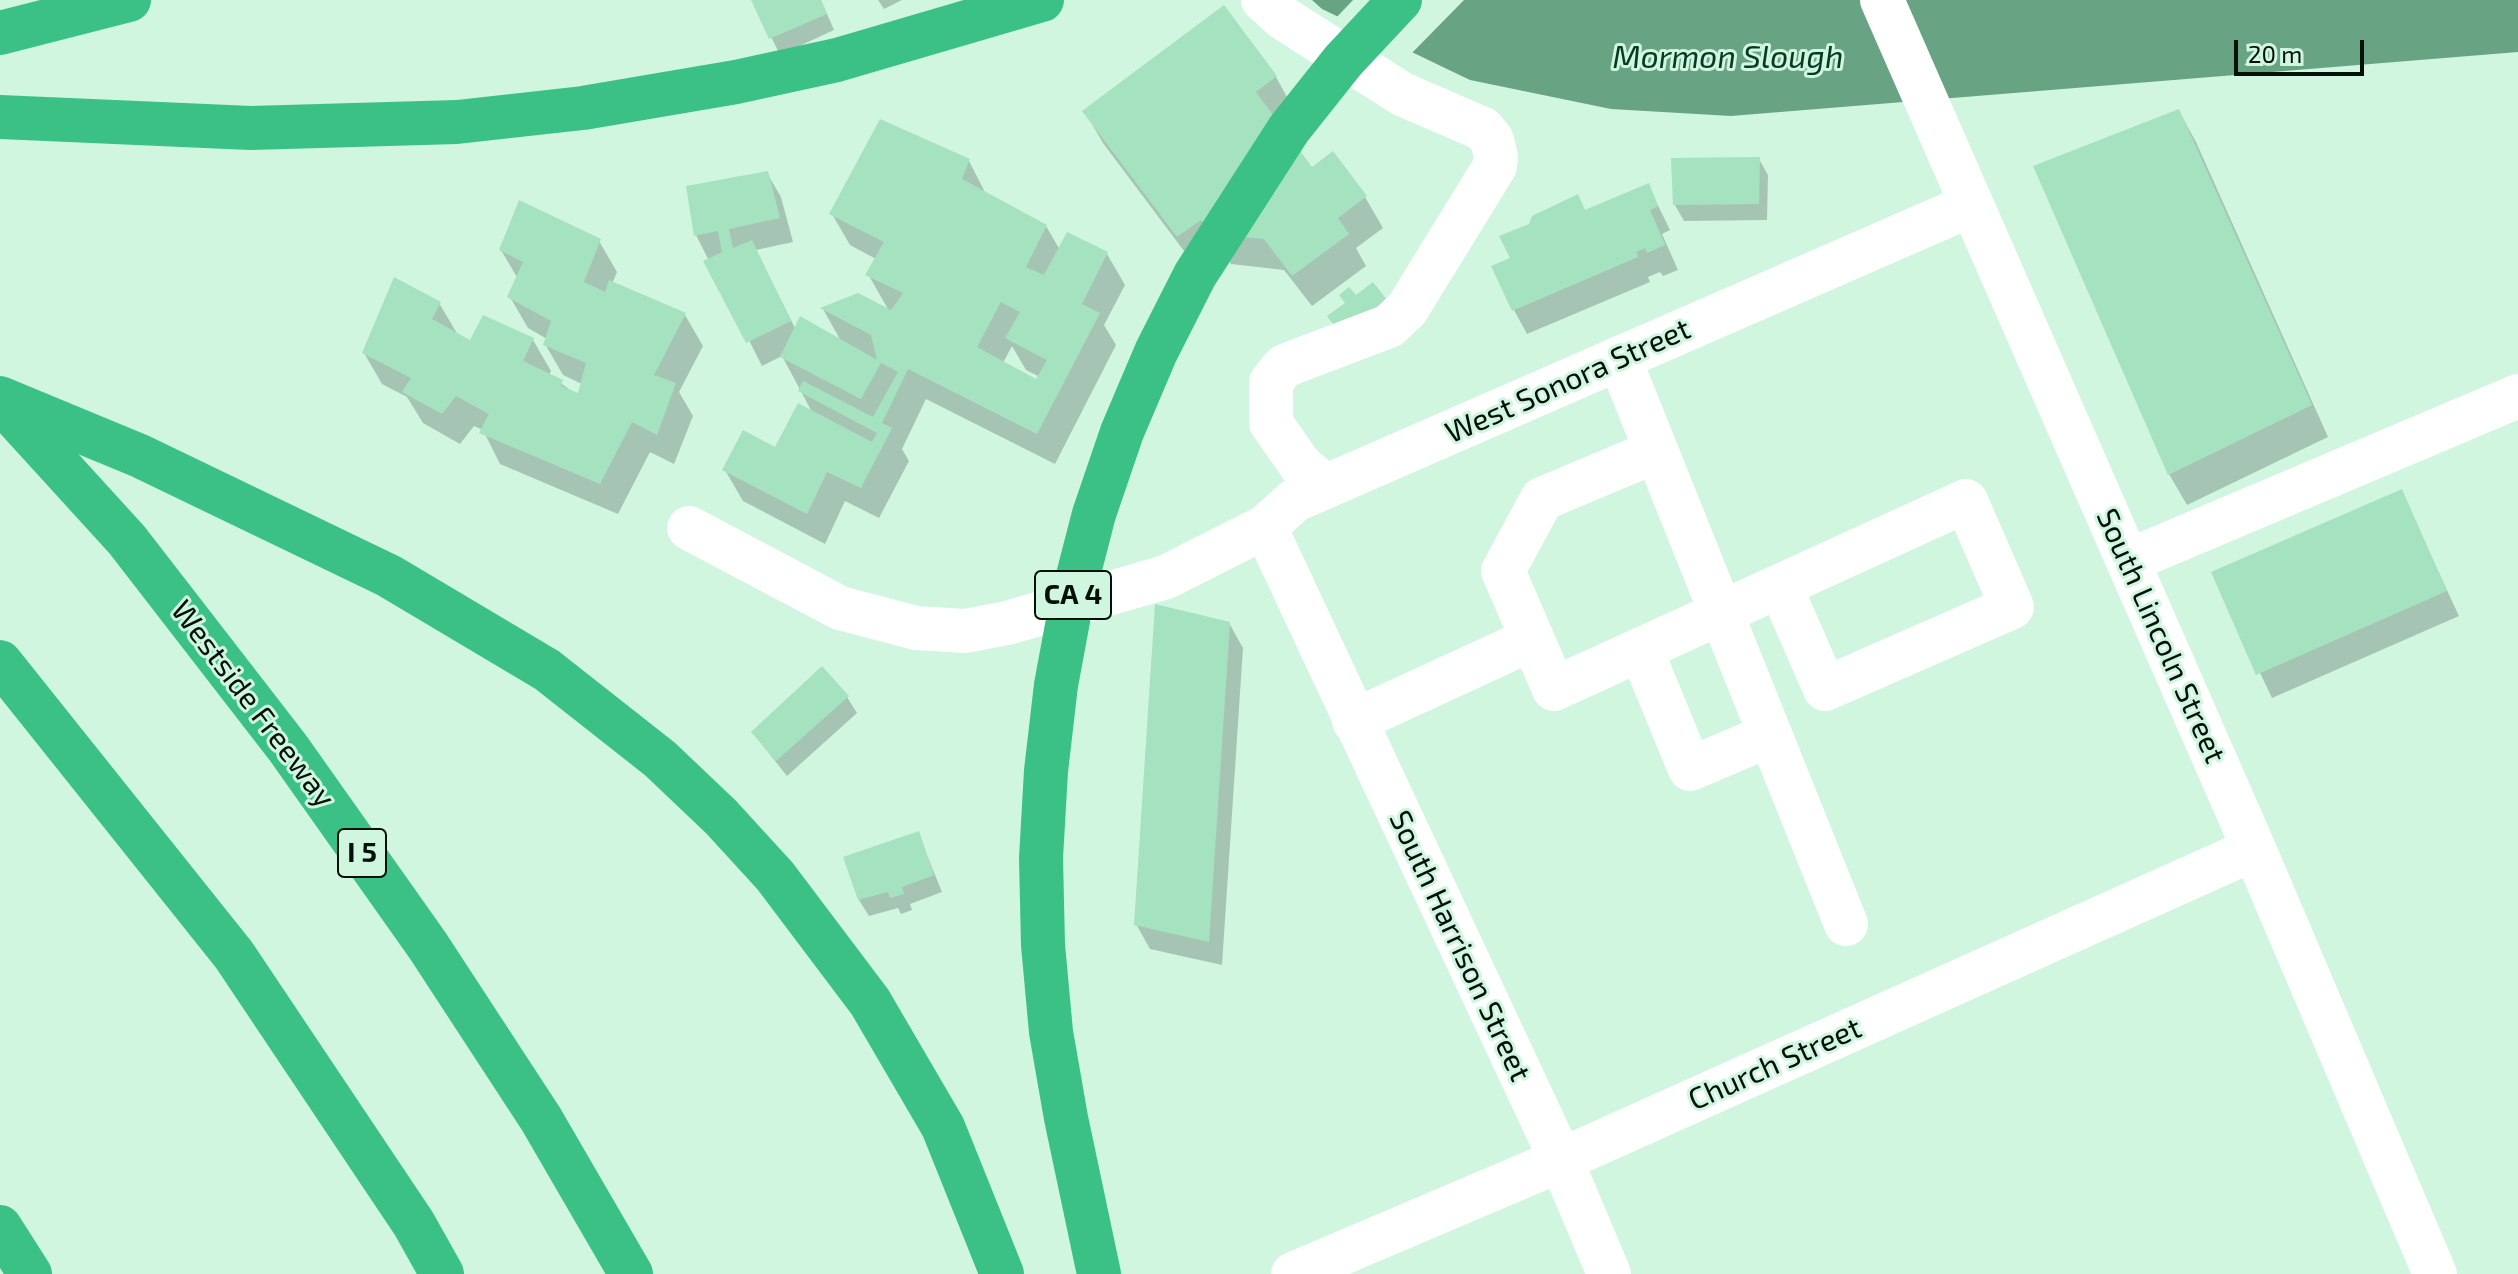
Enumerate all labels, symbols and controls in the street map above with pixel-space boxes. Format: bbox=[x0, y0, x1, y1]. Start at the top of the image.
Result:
scale bar bbox=[2238, 24, 2368, 74]
water label: Mormon Slough bbox=[1613, 38, 1843, 76]
text: 20 m bbox=[2248, 39, 2302, 68]
street label: West Sonora Street bbox=[1440, 311, 1696, 451]
street label: South Lincoln Street bbox=[2089, 503, 2233, 769]
road number: CA 4 bbox=[1035, 571, 1111, 619]
street label: Westside Freeway bbox=[163, 593, 343, 815]
street label: South Harrison Street bbox=[1381, 805, 1539, 1087]
road number: I 5 bbox=[338, 829, 386, 877]
street label: Church Street bbox=[1683, 1010, 1867, 1118]

